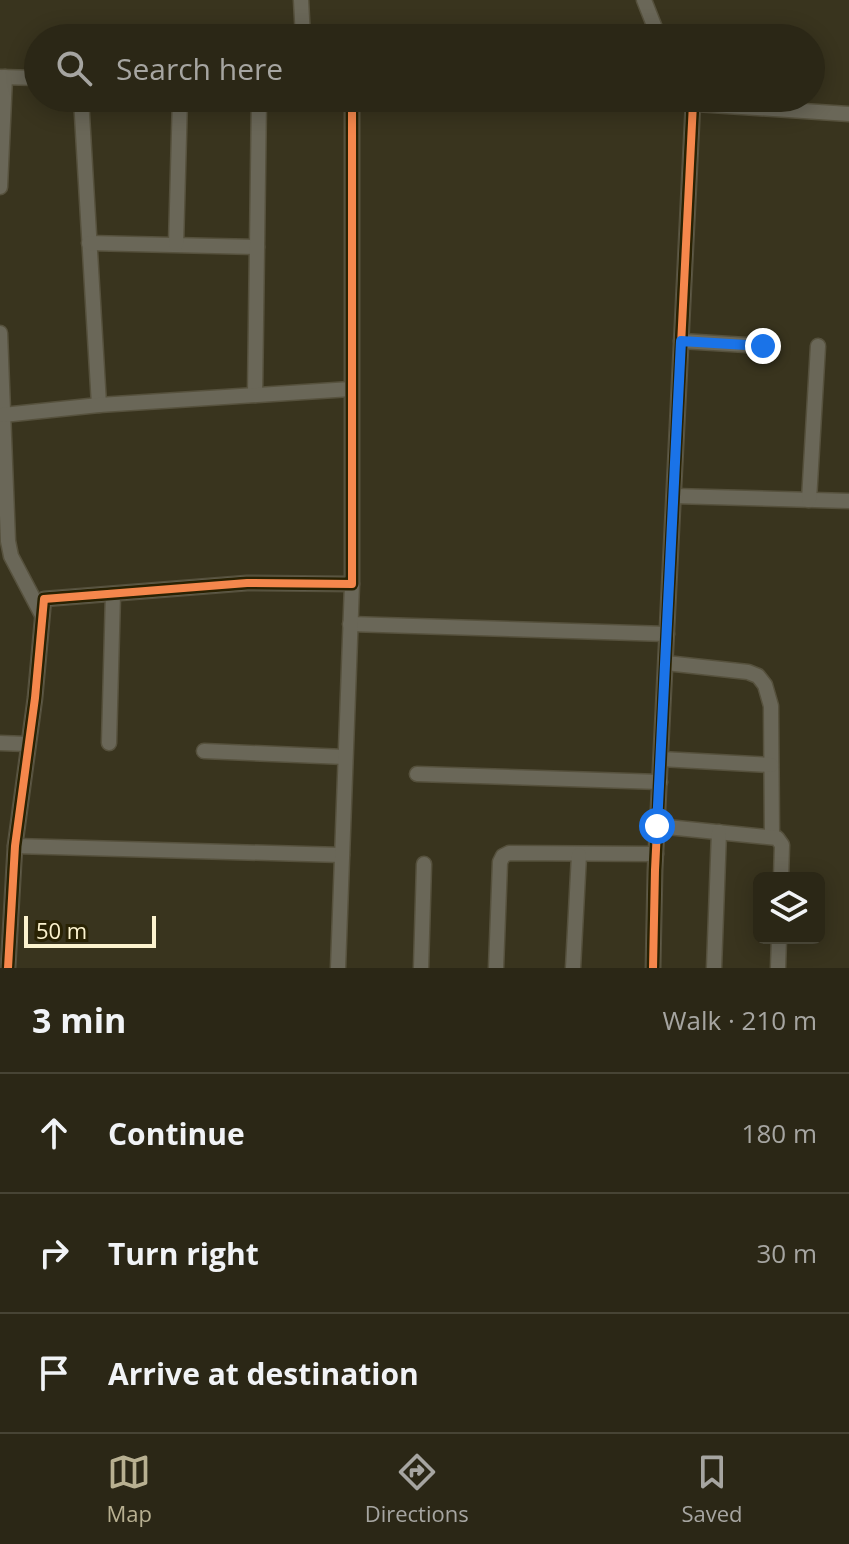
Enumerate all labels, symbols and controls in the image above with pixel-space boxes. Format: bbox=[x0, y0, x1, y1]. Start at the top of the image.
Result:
search box bbox=[24, 24, 825, 112]
icon: search bbox=[52, 46, 96, 90]
text: Search here bbox=[116, 48, 283, 89]
route end bbox=[745, 328, 781, 364]
route start bbox=[639, 808, 675, 844]
map controls bbox=[753, 872, 825, 944]
button: layers bbox=[753, 872, 825, 944]
scale bar bbox=[24, 912, 156, 948]
text: 50 m bbox=[36, 915, 87, 945]
text: 3 min bbox=[32, 997, 126, 1043]
text: Walk · 210 m bbox=[663, 1002, 817, 1038]
icon: ahead bbox=[32, 1111, 76, 1155]
text: Continue bbox=[108, 1113, 245, 1154]
text: 180 m bbox=[742, 1115, 817, 1151]
icon: right bbox=[32, 1231, 76, 1275]
text: Turn right bbox=[108, 1233, 259, 1274]
text: 30 m bbox=[756, 1235, 817, 1271]
icon: arrive bbox=[32, 1351, 76, 1395]
text: Arrive at destination bbox=[108, 1353, 419, 1394]
tab: Map bbox=[106, 1450, 152, 1528]
tab: Directions bbox=[365, 1450, 469, 1528]
tab: Saved bbox=[681, 1450, 743, 1528]

